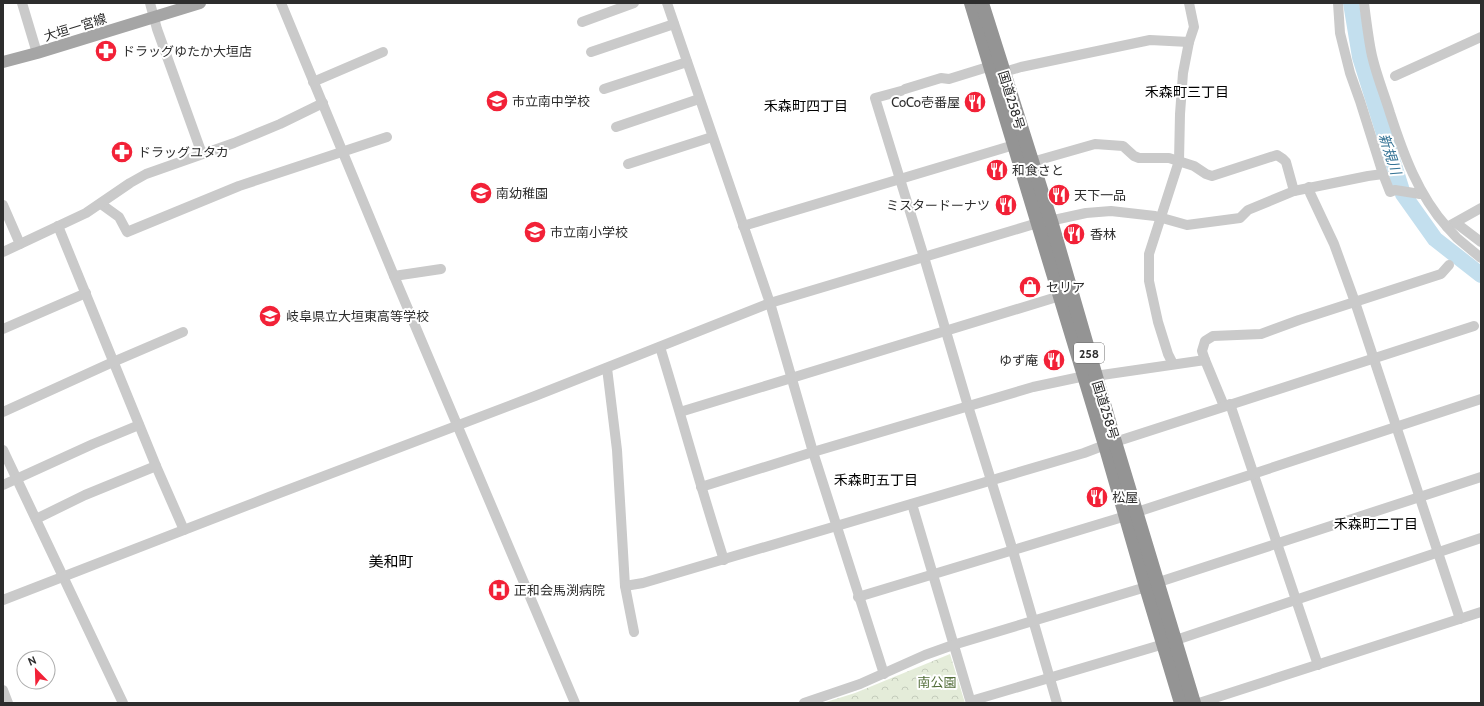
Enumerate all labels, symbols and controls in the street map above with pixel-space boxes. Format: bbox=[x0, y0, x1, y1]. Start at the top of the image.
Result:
street label: 大垣一宮線 bbox=[42, 10, 108, 44]
pharmacy icon: ドラッグゆたか大垣店 bbox=[93, 38, 119, 64]
place label: ドラッグゆたか大垣店 bbox=[122, 43, 252, 59]
street label: 国道258号 bbox=[995, 69, 1029, 131]
district label: 禾森町三丁目 bbox=[1145, 83, 1229, 101]
school or university icon: 市立南中学校 bbox=[484, 88, 510, 114]
restaurant icon: CoCo壱番屋 bbox=[962, 89, 988, 115]
place label: 市立南中学校 bbox=[512, 93, 590, 109]
place label: CoCo壱番屋 bbox=[891, 94, 960, 110]
district label: 禾森町四丁目 bbox=[764, 97, 848, 115]
water label: 新規川 bbox=[1375, 131, 1406, 179]
pharmacy icon: ドラッグユタカ bbox=[109, 139, 135, 165]
place label: ドラッグユタカ bbox=[138, 144, 229, 160]
restaurant icon: 和食さと bbox=[984, 157, 1010, 183]
place label: 和食さと bbox=[1012, 162, 1064, 178]
school or university icon: 南幼稚園 bbox=[468, 180, 494, 206]
restaurant icon: 天下一品 bbox=[1046, 182, 1072, 208]
place label: 南幼稚園 bbox=[496, 185, 548, 201]
place label: 天下一品 bbox=[1074, 187, 1126, 203]
restaurant icon: ミスタードーナツ bbox=[993, 192, 1019, 218]
place label: ミスタードーナツ bbox=[886, 197, 990, 213]
school or university icon: 市立南小学校 bbox=[522, 219, 548, 245]
restaurant icon: 香林 bbox=[1061, 221, 1087, 247]
place label: 市立南小学校 bbox=[550, 224, 628, 240]
place label: 香林 bbox=[1090, 226, 1116, 242]
shop icon: セリア bbox=[1017, 274, 1043, 300]
place label: セリア bbox=[1046, 279, 1085, 295]
school or university icon: 岐阜県立大垣東高等学校 bbox=[257, 303, 283, 329]
place label: 岐阜県立大垣東高等学校 bbox=[286, 308, 429, 324]
road number: 258 bbox=[1074, 343, 1104, 363]
restaurant icon: ゆず庵 bbox=[1041, 347, 1067, 373]
place label: ゆず庵 bbox=[999, 352, 1038, 368]
street label: 国道258号 bbox=[1089, 379, 1123, 441]
district label: 禾森町五丁目 bbox=[834, 471, 918, 489]
restaurant icon: 松屋 bbox=[1084, 484, 1110, 510]
place label: 松屋 bbox=[1112, 489, 1138, 505]
district label: 禾森町二丁目 bbox=[1334, 515, 1418, 533]
district label: 美和町 bbox=[368, 553, 414, 571]
hospital icon: 正和会馬渕病院 bbox=[486, 577, 512, 603]
place label: 正和会馬渕病院 bbox=[514, 582, 605, 598]
north arrow bbox=[16, 650, 56, 690]
text: N bbox=[26, 653, 38, 669]
park label: 南公園 bbox=[917, 674, 957, 690]

